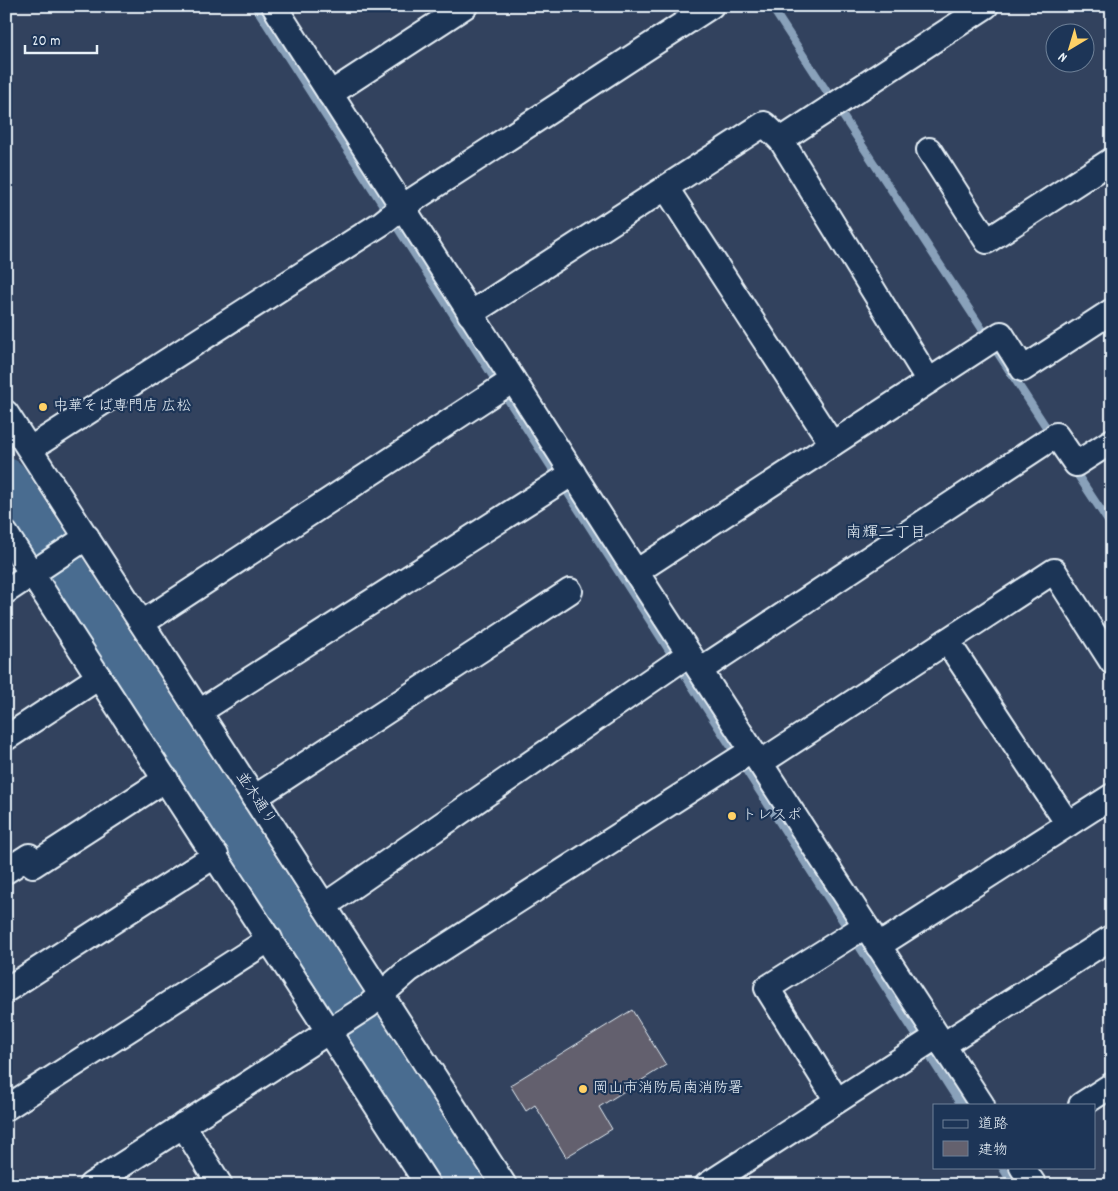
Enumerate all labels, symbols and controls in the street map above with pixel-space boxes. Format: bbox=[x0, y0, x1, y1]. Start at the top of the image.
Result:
scale bar bbox=[25, 22, 98, 54]
north arrow bbox=[1046, 22, 1096, 72]
text: 20 m bbox=[32, 31, 60, 53]
text: N bbox=[1054, 47, 1072, 67]
place label: 中華そば専門店 広松 bbox=[53, 396, 191, 418]
marker: 中華そば専門店 広松 bbox=[37, 401, 49, 413]
district label: 南輝二丁目 bbox=[846, 522, 926, 545]
street label: 並木通り bbox=[229, 768, 281, 830]
place label: トレスポ bbox=[742, 805, 802, 827]
marker: トレスポ bbox=[726, 810, 738, 822]
place label: 岡山市消防局南消防署 bbox=[593, 1078, 743, 1100]
marker: 岡山市消防局南消防署 bbox=[577, 1083, 589, 1095]
legend bbox=[933, 1104, 1096, 1168]
text: 道路 bbox=[978, 1114, 1008, 1136]
text: 建物 bbox=[978, 1140, 1008, 1162]

